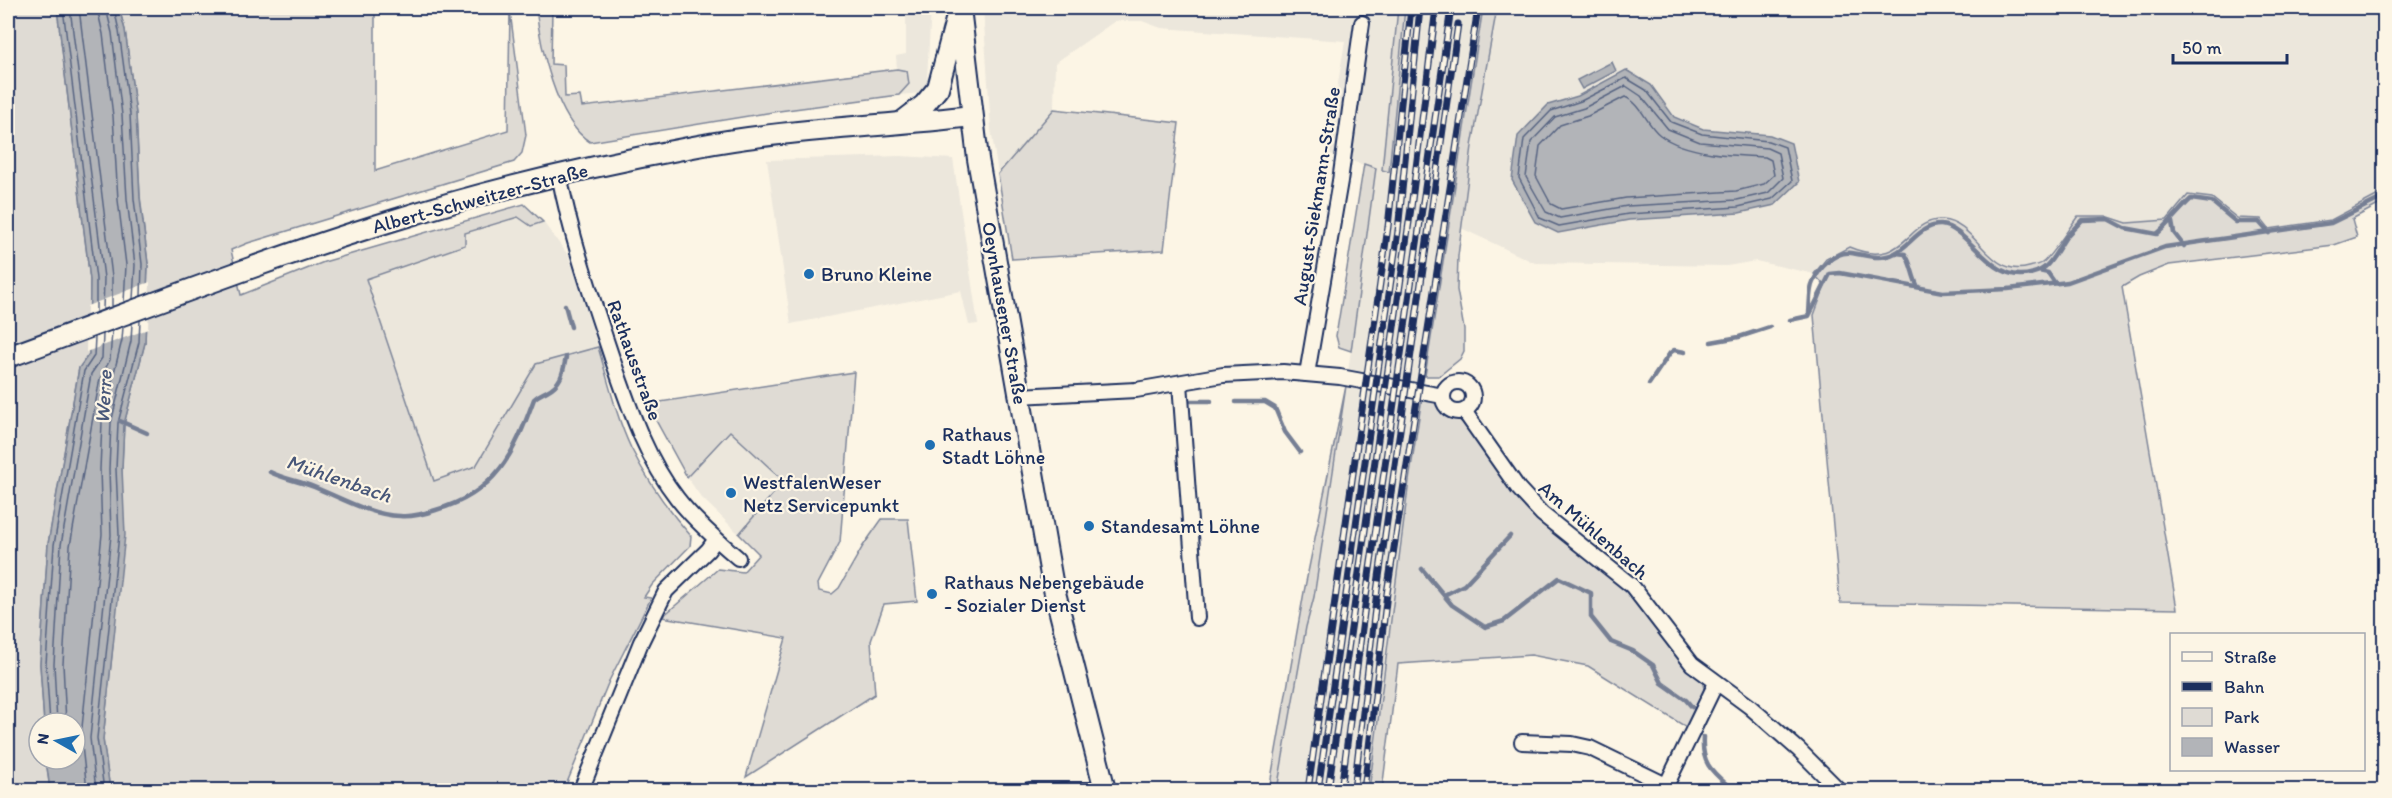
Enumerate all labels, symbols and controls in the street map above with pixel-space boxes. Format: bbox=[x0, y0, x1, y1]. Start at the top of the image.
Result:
scale bar bbox=[2173, 27, 2287, 65]
text: 50 m bbox=[2182, 37, 2222, 59]
street label: August-Siekmann-Straße bbox=[1287, 85, 1345, 307]
street label: Albert-Schweitzer-Straße bbox=[370, 158, 590, 238]
street label: Oeynhausener Straße bbox=[977, 220, 1033, 406]
place label: Bruno Kleine bbox=[821, 262, 932, 286]
marker: Bruno Kleine bbox=[802, 267, 816, 281]
street label: Rathausstraße bbox=[602, 296, 668, 424]
water label: Werre bbox=[89, 369, 117, 424]
place label: Rathaus Stadt Löhne bbox=[942, 422, 1045, 469]
marker: Rathaus Stadt Löhne bbox=[923, 438, 937, 452]
water label: Mühlenbach bbox=[283, 448, 396, 508]
place label: WestfalenWeser Netz Servicepunkt bbox=[743, 470, 899, 517]
street label: Am Mühlenbach bbox=[1534, 476, 1654, 584]
marker: WestfalenWeser Netz Servicepunkt bbox=[724, 486, 738, 500]
place label: Standesamt Löhne bbox=[1101, 514, 1260, 538]
marker: Standesamt Löhne bbox=[1082, 519, 1096, 533]
place label: Rathaus Nebengebäude - Sozialer Dienst bbox=[944, 570, 1144, 617]
marker: Rathaus Nebengebäude - Sozialer Dienst bbox=[925, 587, 939, 601]
legend bbox=[2170, 633, 2365, 771]
text: Straße bbox=[2224, 646, 2277, 668]
text: Bahn bbox=[2224, 676, 2265, 698]
text: Park bbox=[2224, 706, 2259, 728]
north arrow bbox=[27, 711, 87, 771]
text: N bbox=[32, 732, 53, 746]
text: Wasser bbox=[2224, 736, 2281, 758]

